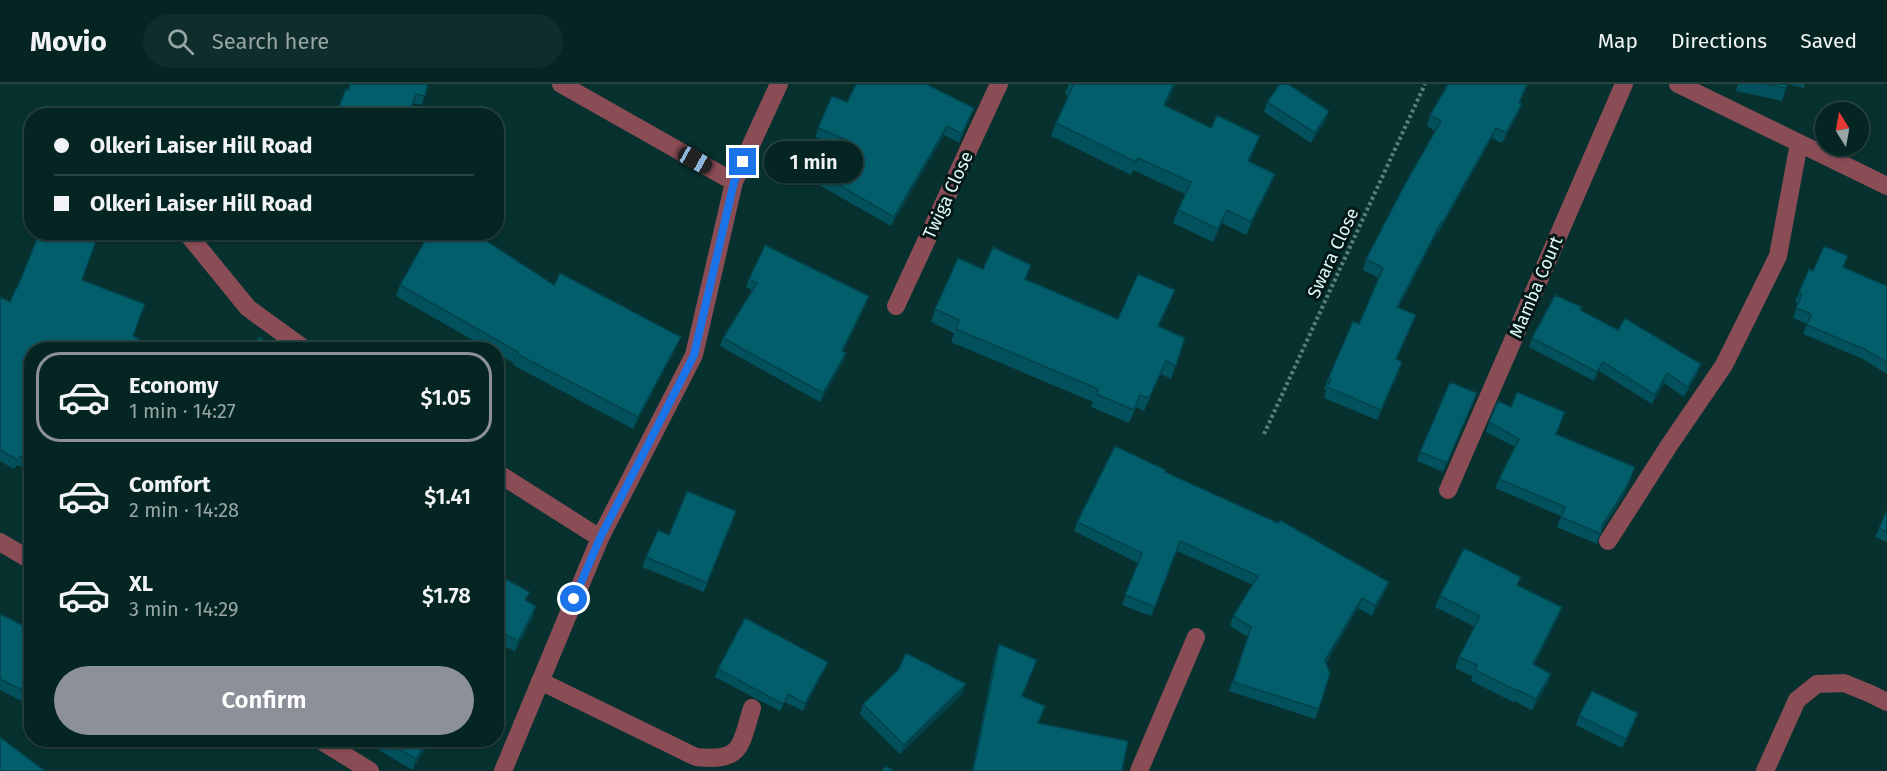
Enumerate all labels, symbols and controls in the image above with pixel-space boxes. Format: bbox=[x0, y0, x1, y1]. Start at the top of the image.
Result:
search box bbox=[143, 14, 563, 68]
text: Movio bbox=[30, 25, 107, 58]
icon: search bbox=[164, 25, 197, 58]
text: Search here bbox=[212, 28, 329, 55]
text: Map bbox=[1598, 28, 1638, 54]
text: Directions bbox=[1671, 28, 1767, 54]
text: Saved bbox=[1800, 28, 1857, 54]
north arrow bbox=[1815, 102, 1869, 156]
map controls bbox=[1815, 102, 1869, 156]
text: Olkeri Laiser Hill Road bbox=[90, 132, 312, 159]
callout: 1 min bbox=[764, 141, 863, 183]
car bbox=[675, 143, 715, 177]
route end bbox=[729, 148, 756, 175]
street label: Twiga Close bbox=[918, 148, 978, 242]
text: 1 min bbox=[789, 150, 838, 174]
text: Olkeri Laiser Hill Road bbox=[90, 190, 312, 217]
street label: Swara Close bbox=[1303, 204, 1363, 302]
street label: Mamba Court bbox=[1505, 232, 1568, 341]
icon: car bbox=[57, 370, 111, 424]
text: Economy bbox=[129, 372, 218, 399]
text: $1.05 bbox=[420, 384, 471, 411]
text: 1 min · 14:27 bbox=[129, 399, 236, 423]
icon: car bbox=[57, 469, 111, 523]
text: Comfort bbox=[129, 471, 210, 498]
text: $1.41 bbox=[424, 483, 471, 510]
text: 2 min · 14:28 bbox=[129, 498, 239, 522]
icon: car bbox=[57, 568, 111, 622]
text: XL bbox=[129, 570, 153, 597]
text: $1.78 bbox=[422, 582, 471, 609]
route start bbox=[560, 585, 587, 612]
text: 3 min · 14:29 bbox=[129, 597, 238, 621]
button: Confirm bbox=[54, 666, 474, 735]

